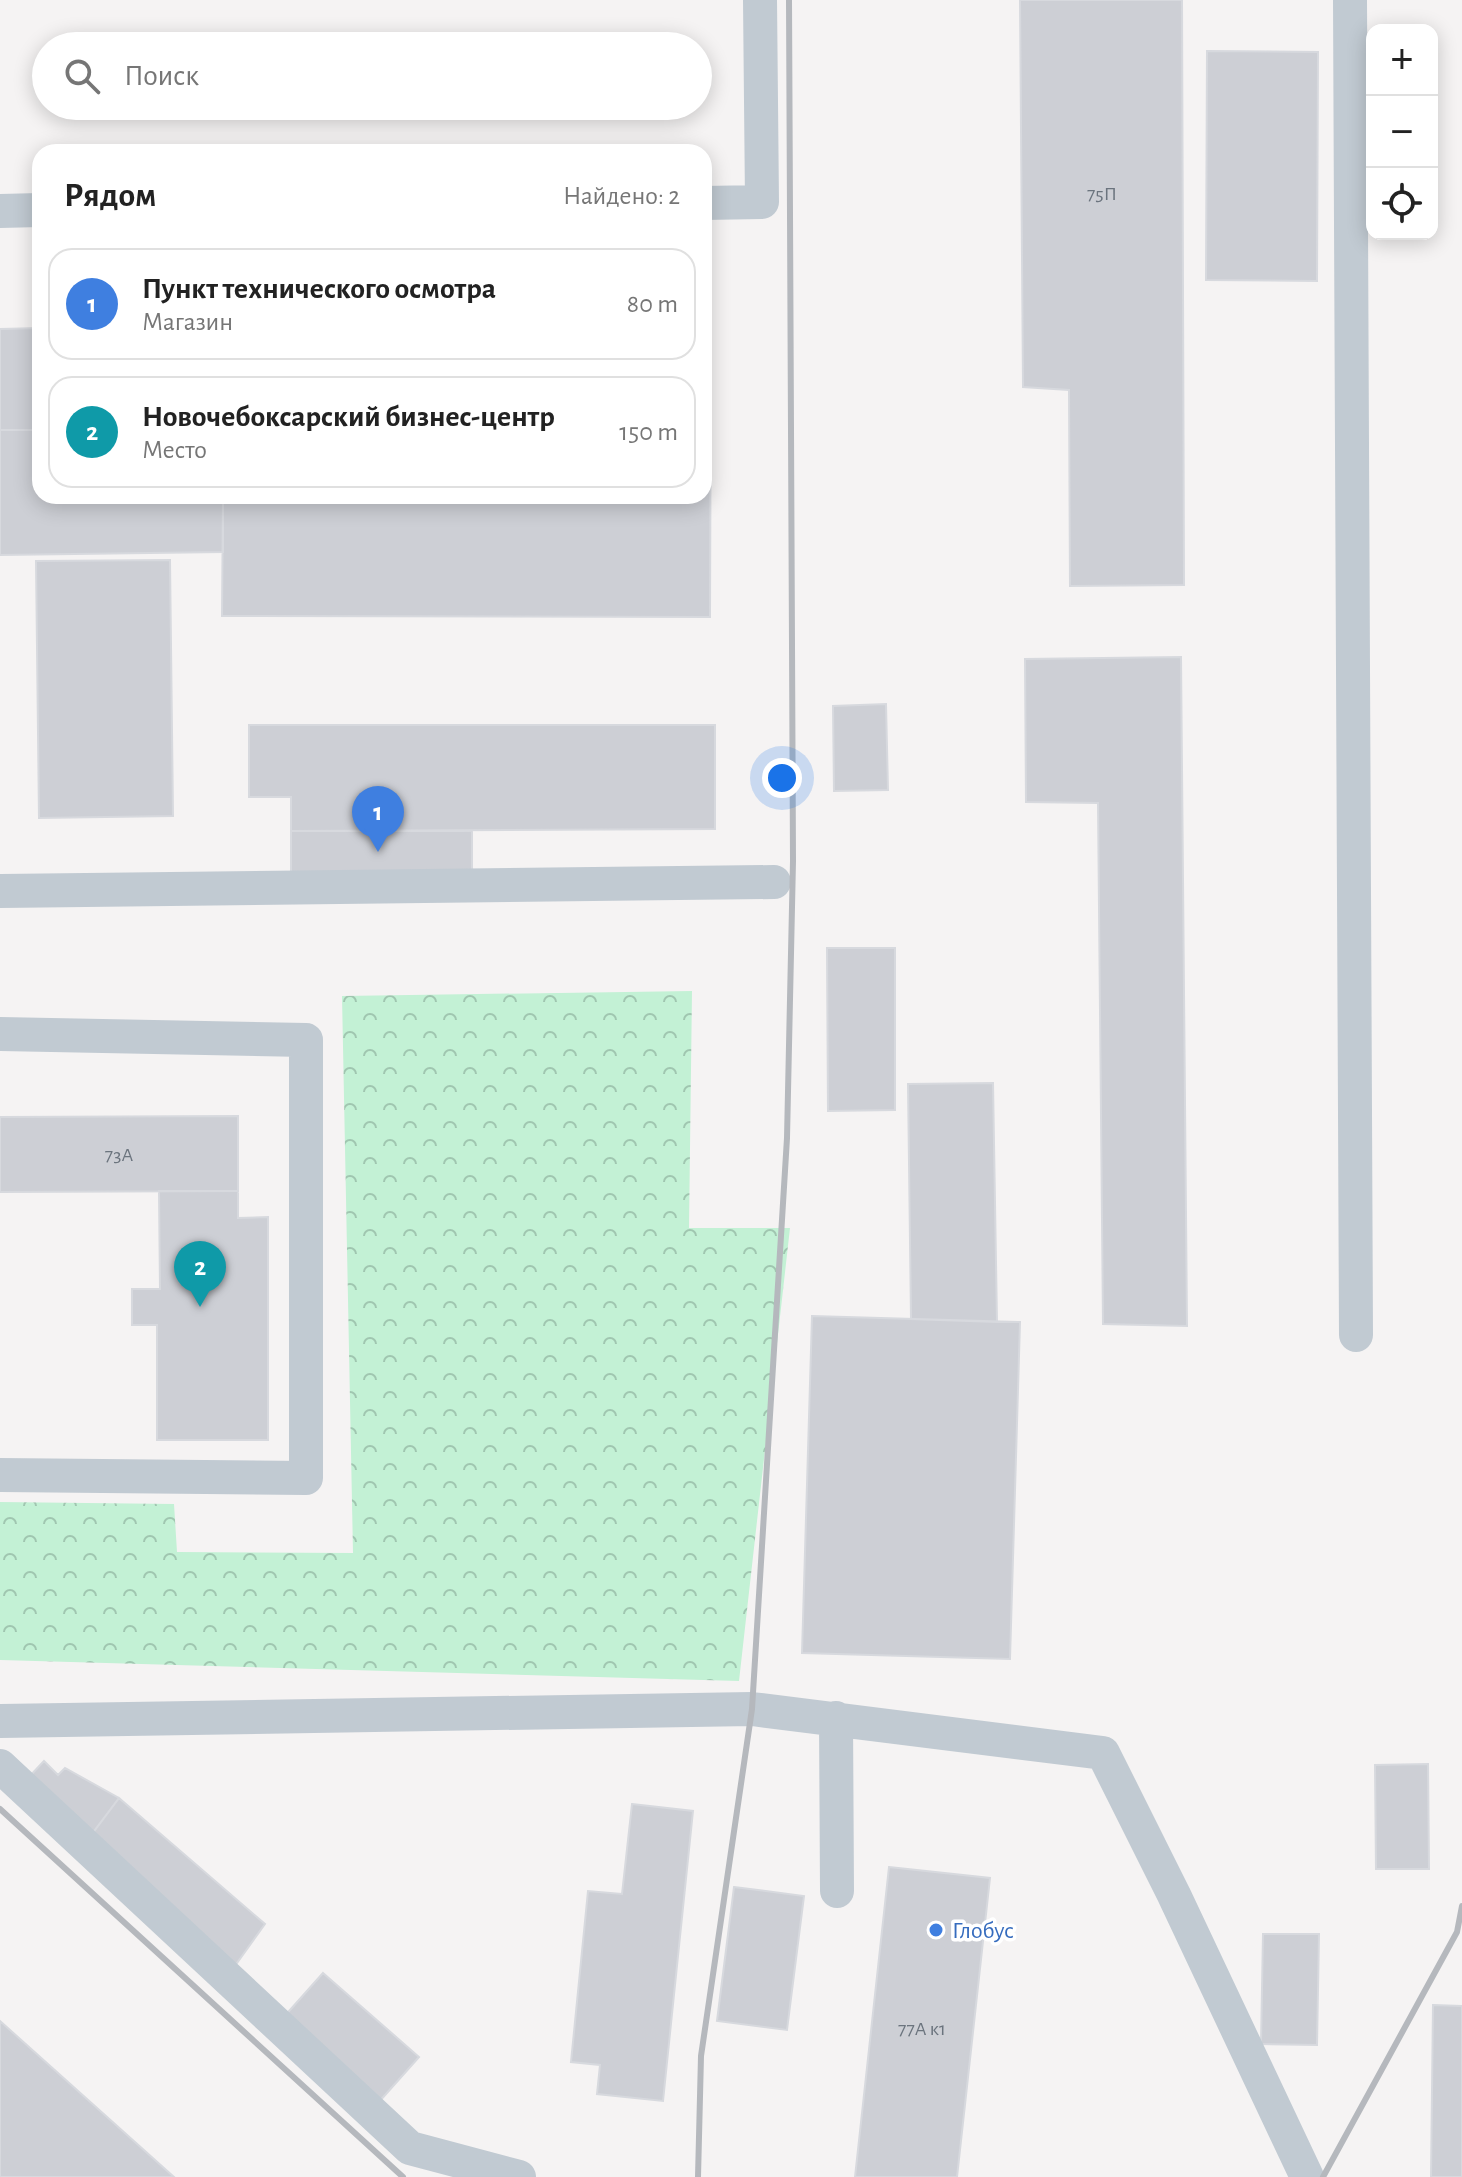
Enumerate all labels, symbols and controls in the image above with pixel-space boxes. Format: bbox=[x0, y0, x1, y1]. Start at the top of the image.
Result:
map controls bbox=[1366, 24, 1438, 240]
button: + bbox=[1366, 24, 1438, 96]
search box bbox=[32, 32, 712, 120]
icon: search bbox=[60, 54, 104, 98]
text: Поиск bbox=[124, 61, 199, 91]
button: − bbox=[1366, 96, 1438, 168]
button: locate bbox=[1366, 168, 1438, 240]
text: Рядом bbox=[64, 179, 156, 213]
text: Найдено: 2 bbox=[563, 183, 680, 209]
house number: 75П bbox=[1087, 184, 1117, 204]
text: Пункт технического осмотра bbox=[142, 274, 496, 304]
text: 1 bbox=[87, 291, 97, 317]
text: 80 m bbox=[627, 291, 678, 317]
text: Магазин bbox=[142, 309, 233, 335]
text: Новочебоксарский бизнес-центр bbox=[142, 402, 555, 432]
text: 2 bbox=[86, 419, 98, 445]
text: 150 m bbox=[619, 419, 678, 445]
text: Место bbox=[142, 437, 207, 463]
your location bbox=[762, 758, 802, 798]
pin: 1 bbox=[352, 786, 404, 852]
house number: 73А bbox=[105, 1145, 133, 1165]
pin: 2 bbox=[174, 1241, 226, 1307]
place label: Глобус bbox=[952, 1919, 1014, 1943]
marker: Глобус bbox=[927, 1921, 945, 1939]
house number: 77А к1 bbox=[898, 2019, 946, 2039]

